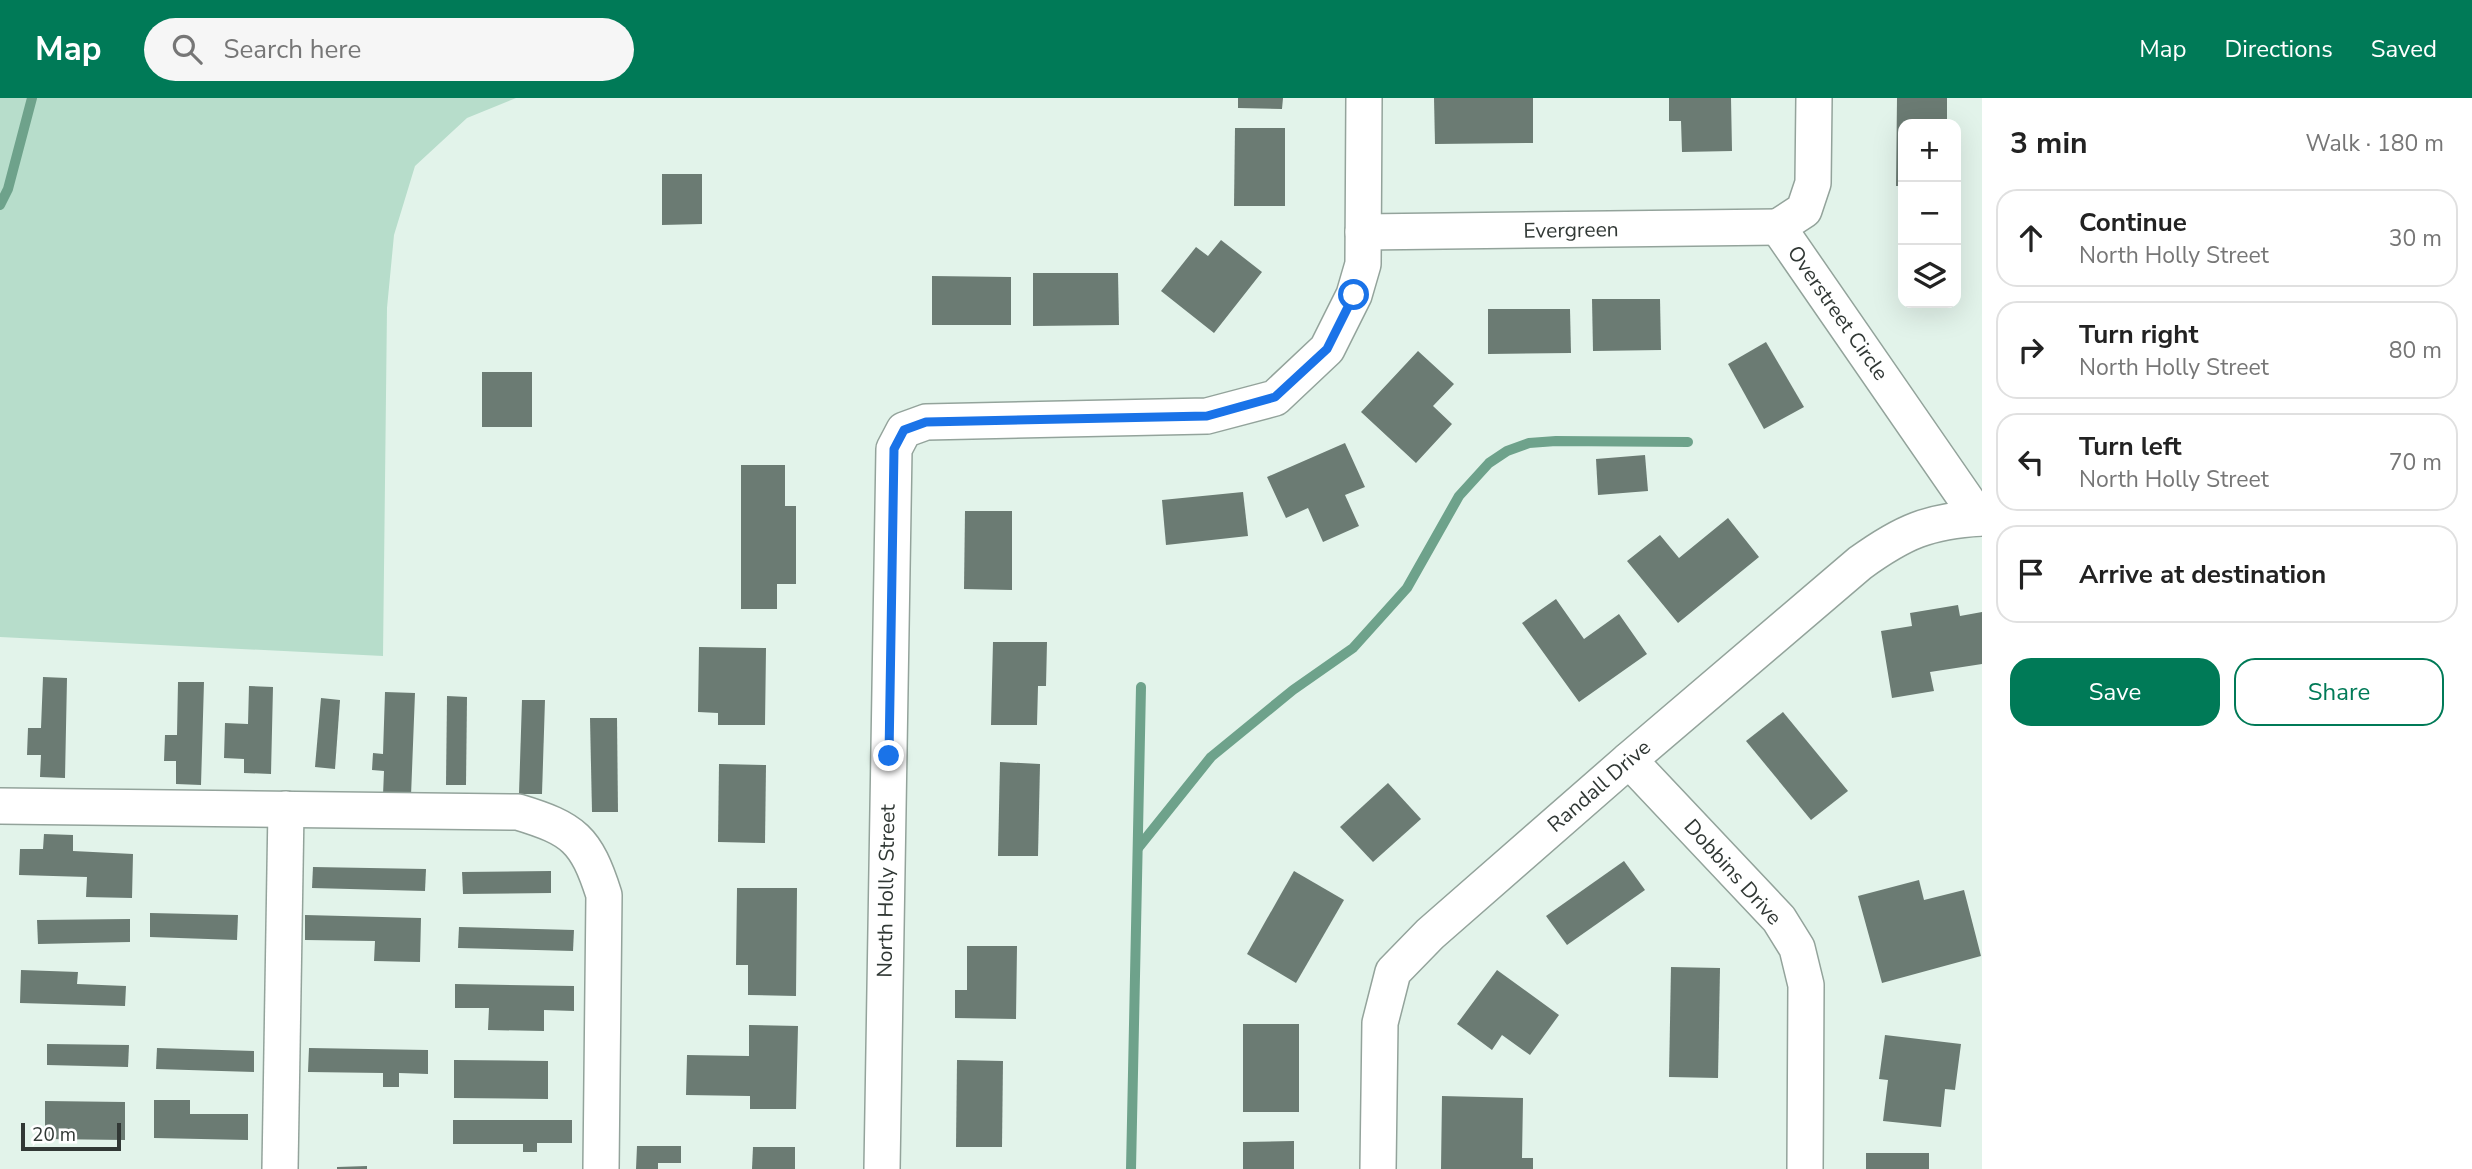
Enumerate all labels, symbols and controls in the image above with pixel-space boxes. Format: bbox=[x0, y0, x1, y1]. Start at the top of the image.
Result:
search box bbox=[144, 18, 634, 81]
text: Map bbox=[35, 27, 102, 72]
icon: search bbox=[168, 30, 206, 68]
text: Search here bbox=[224, 32, 361, 67]
text: Map bbox=[2139, 33, 2186, 65]
text: Directions bbox=[2224, 33, 2333, 65]
text: Saved bbox=[2371, 33, 2437, 65]
map controls bbox=[1898, 119, 1961, 308]
button: + bbox=[1898, 119, 1961, 182]
text: 3 min bbox=[2010, 123, 2088, 164]
text: Walk · 180 m bbox=[2305, 128, 2444, 159]
button: − bbox=[1898, 182, 1961, 245]
text: Continue bbox=[2079, 205, 2187, 240]
street label: Evergreen bbox=[1523, 215, 1619, 245]
icon: ahead bbox=[2012, 219, 2050, 257]
text: 30 m bbox=[2389, 223, 2442, 254]
street label: Overstreet Circle bbox=[1781, 240, 1895, 386]
text: North Holly Street bbox=[2079, 240, 2269, 271]
button: layers bbox=[1898, 245, 1961, 308]
route start bbox=[1338, 279, 1369, 310]
text: Turn right bbox=[2079, 317, 2198, 352]
icon: right bbox=[2012, 331, 2050, 369]
text: 80 m bbox=[2389, 335, 2442, 366]
text: North Holly Street bbox=[2079, 352, 2269, 383]
text: Turn left bbox=[2079, 429, 2182, 464]
icon: left bbox=[2012, 443, 2050, 481]
text: 70 m bbox=[2389, 447, 2442, 478]
text: North Holly Street bbox=[2079, 464, 2269, 495]
icon: arrive bbox=[2012, 555, 2050, 593]
text: Arrive at destination bbox=[2079, 557, 2326, 592]
button: Save bbox=[2010, 658, 2220, 726]
button: Share bbox=[2234, 658, 2444, 726]
street label: Randall Drive bbox=[1541, 733, 1657, 839]
route end bbox=[873, 740, 904, 771]
street label: North Holly Street bbox=[870, 803, 902, 978]
street label: Dobbins Drive bbox=[1678, 813, 1788, 931]
scale bar bbox=[21, 1120, 121, 1152]
text: 20 m bbox=[32, 1122, 76, 1148]

